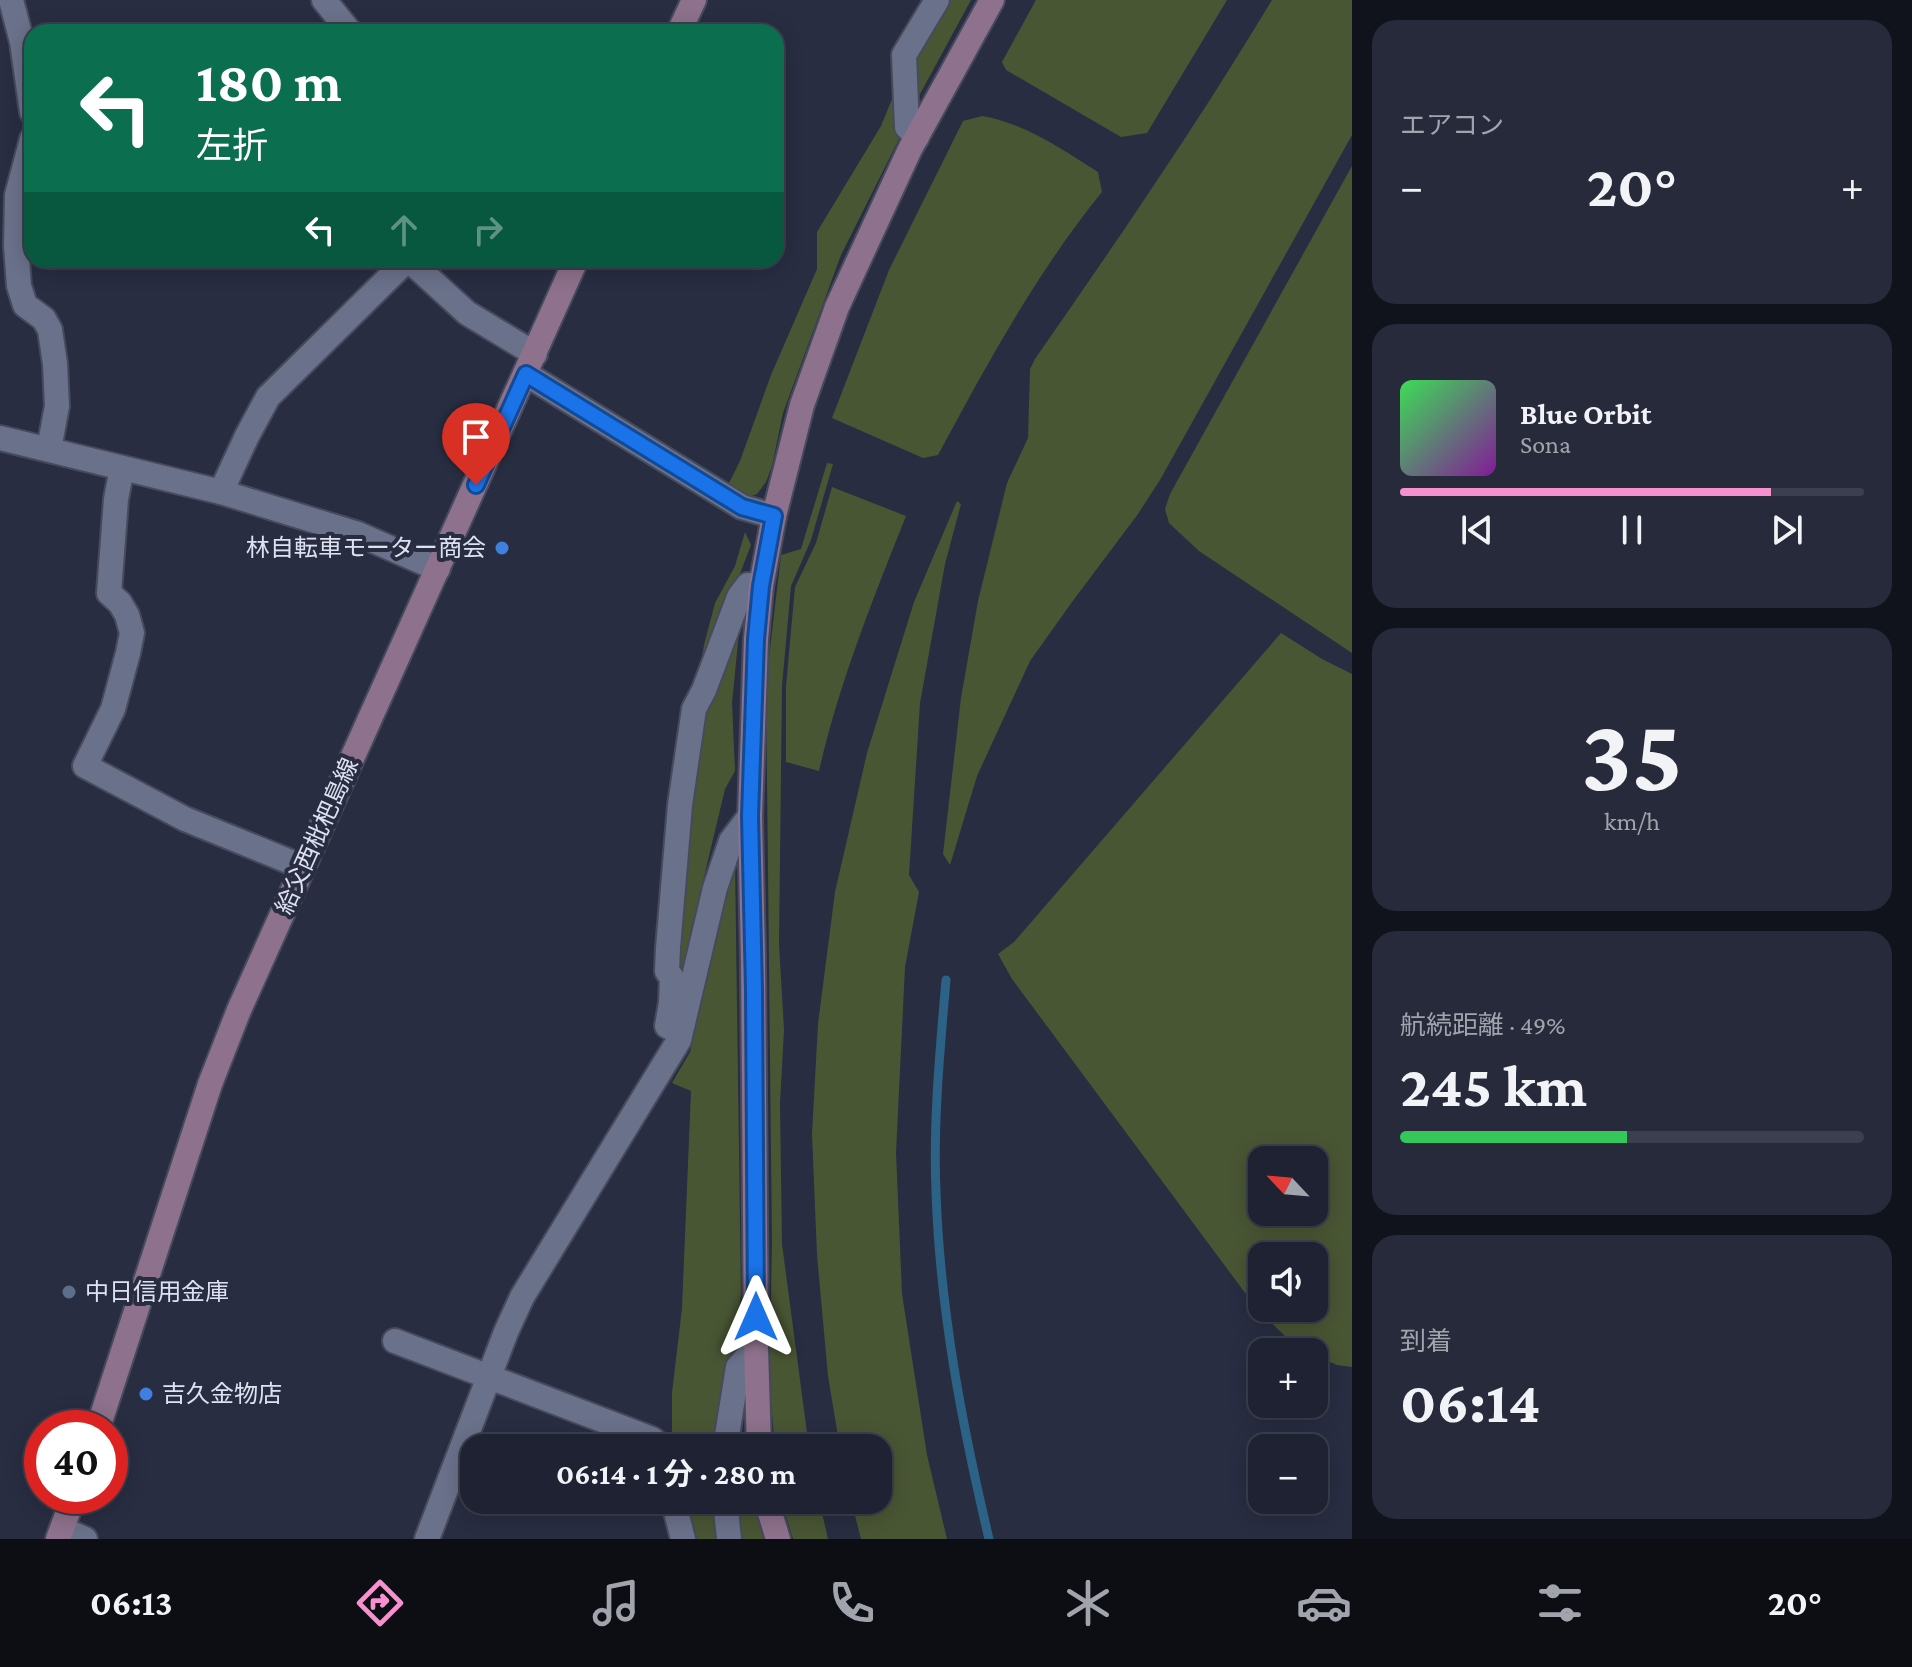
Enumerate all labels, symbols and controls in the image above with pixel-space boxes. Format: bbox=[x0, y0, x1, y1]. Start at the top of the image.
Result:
text: 180 m bbox=[196, 51, 342, 113]
icon: left bbox=[64, 56, 168, 160]
text: エアコン bbox=[1400, 111, 1504, 140]
text: 左折 bbox=[196, 126, 268, 166]
text: 20° bbox=[1587, 152, 1677, 219]
text: − bbox=[1400, 162, 1423, 210]
text: + bbox=[1841, 162, 1864, 210]
icon: left bbox=[298, 208, 342, 252]
icon: ahead bbox=[382, 208, 426, 252]
icon: right bbox=[466, 208, 510, 252]
text: Blue Orbit bbox=[1520, 397, 1651, 430]
pin bbox=[442, 403, 510, 485]
icon: arrive bbox=[454, 415, 498, 459]
text: Sona bbox=[1520, 430, 1571, 459]
icon: previous bbox=[1455, 508, 1499, 552]
icon: pause bbox=[1610, 508, 1654, 552]
icon: next bbox=[1765, 508, 1809, 552]
place label: 林自転車モーター商会 bbox=[246, 534, 486, 561]
marker: 林自転車モーター商会 bbox=[493, 539, 511, 557]
text: 35 bbox=[1581, 697, 1683, 812]
street label: 給父西枇杷島線 bbox=[270, 754, 363, 918]
text: km/h bbox=[1604, 807, 1660, 836]
text: 航続距離 · 49% bbox=[1400, 1011, 1565, 1040]
text: 245 km bbox=[1400, 1052, 1587, 1119]
north arrow bbox=[1248, 1146, 1328, 1226]
map controls bbox=[1248, 1146, 1328, 1514]
button: sound bbox=[1248, 1242, 1328, 1322]
position arrow bbox=[714, 1275, 798, 1359]
place label: 中日信用金庫 bbox=[85, 1278, 229, 1305]
marker: 中日信用金庫 bbox=[60, 1283, 78, 1301]
text: 到着 bbox=[1400, 1327, 1452, 1356]
button: + bbox=[1248, 1338, 1328, 1418]
text: 06:14 bbox=[1400, 1368, 1541, 1435]
place label: 吉久金物店 bbox=[162, 1380, 282, 1407]
marker: 吉久金物店 bbox=[137, 1385, 155, 1403]
speed limit sign: 40 bbox=[24, 1410, 128, 1514]
button: − bbox=[1248, 1434, 1328, 1514]
text: 06:14 · 1 分 · 280 m bbox=[556, 1457, 796, 1490]
icon: directions bbox=[352, 1575, 408, 1631]
icon: music bbox=[588, 1575, 644, 1631]
icon: phone bbox=[824, 1575, 880, 1631]
icon: climate bbox=[1060, 1575, 1116, 1631]
icon: car bbox=[1296, 1575, 1352, 1631]
icon: filters bbox=[1532, 1575, 1588, 1631]
text: 06:13 bbox=[90, 1583, 173, 1623]
text: 20° bbox=[1768, 1583, 1822, 1623]

